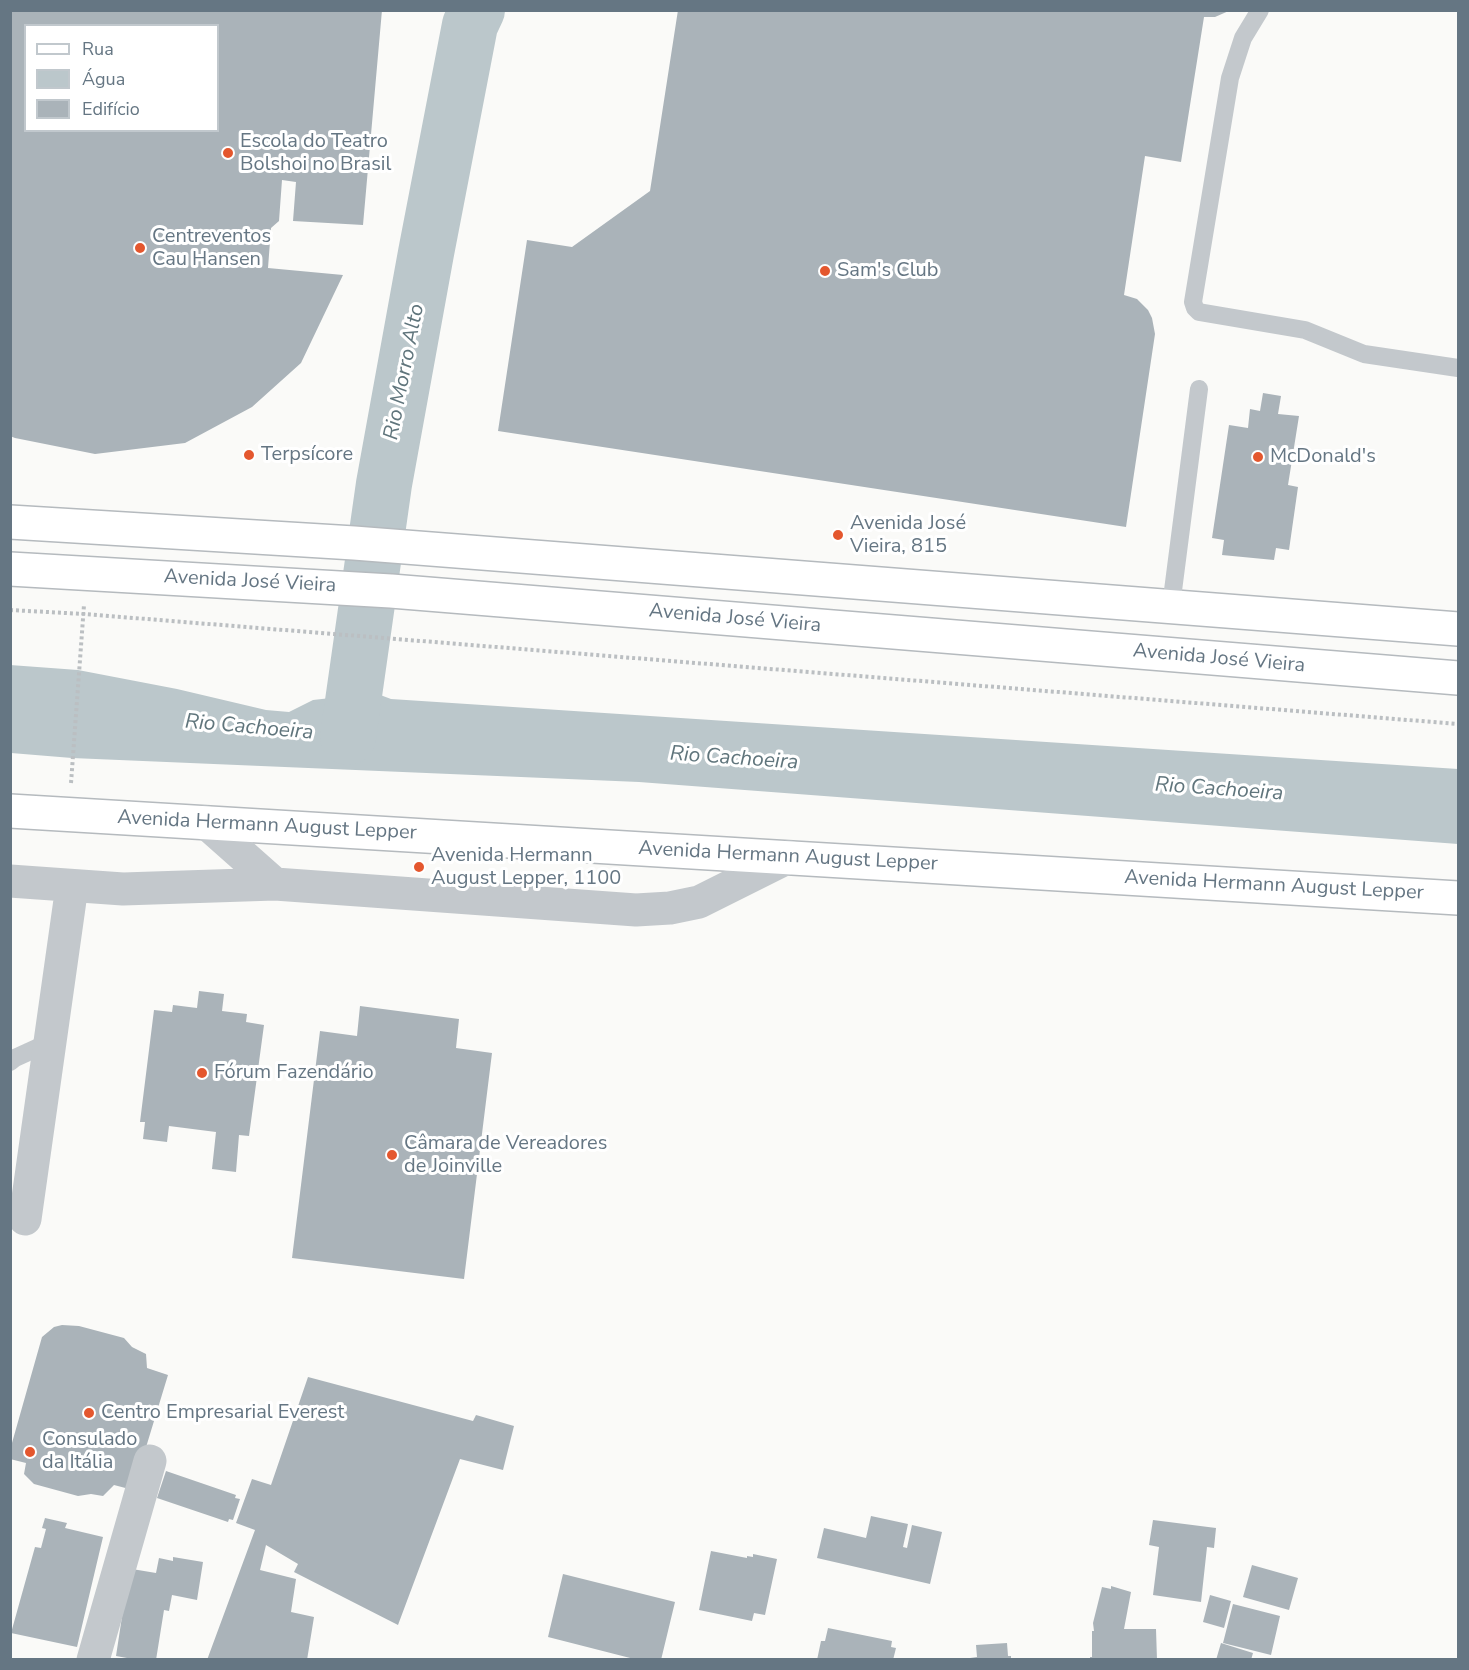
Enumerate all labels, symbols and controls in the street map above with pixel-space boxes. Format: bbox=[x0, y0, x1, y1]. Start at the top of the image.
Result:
legend bbox=[24, 24, 219, 132]
text: Rua bbox=[82, 37, 114, 61]
text: Água bbox=[82, 67, 125, 91]
text: Edifício bbox=[82, 97, 140, 121]
place label: Escola do Teatro Bolshoi no Brasil bbox=[240, 130, 391, 177]
marker: Escola do Teatro Bolshoi no Brasil bbox=[221, 146, 235, 160]
place label: Centreventos Cau Hansen bbox=[152, 225, 271, 272]
marker: Centreventos Cau Hansen bbox=[133, 241, 147, 255]
place label: Sam's Club bbox=[837, 259, 938, 283]
marker: Sam's Club bbox=[818, 264, 832, 278]
water label: Rio Morro Alto bbox=[379, 302, 431, 442]
place label: Terpsícore bbox=[261, 443, 353, 467]
place label: McDonald's bbox=[1270, 445, 1376, 469]
marker: Terpsícore bbox=[242, 448, 256, 462]
marker: McDonald's bbox=[1251, 450, 1265, 464]
place label: Avenida José Vieira, 815 bbox=[850, 512, 966, 559]
marker: Avenida José Vieira, 815 bbox=[831, 528, 845, 542]
street label: Avenida José Vieira bbox=[163, 565, 337, 599]
street label: Avenida José Vieira bbox=[648, 600, 822, 638]
street label: Avenida José Vieira bbox=[1132, 640, 1306, 678]
water label: Rio Cachoeira bbox=[184, 710, 314, 746]
water label: Rio Cachoeira bbox=[669, 742, 799, 776]
water label: Rio Cachoeira bbox=[1154, 773, 1284, 807]
street label: Avenida Hermann August Lepper bbox=[117, 806, 417, 846]
street label: Avenida Hermann August Lepper bbox=[638, 837, 938, 877]
place label: Avenida Hermann August Lepper, 1100 bbox=[431, 844, 621, 891]
marker: Avenida Hermann August Lepper, 1100 bbox=[412, 860, 426, 874]
street label: Avenida Hermann August Lepper bbox=[1124, 866, 1424, 906]
place label: Fórum Fazendário bbox=[214, 1061, 374, 1085]
marker: Fórum Fazendário bbox=[195, 1066, 209, 1080]
place label: Câmara de Vereadores de Joinville bbox=[404, 1132, 607, 1179]
marker: Câmara de Vereadores de Joinville bbox=[385, 1148, 399, 1162]
place label: Centro Empresarial Everest bbox=[101, 1401, 344, 1425]
marker: Centro Empresarial Everest bbox=[82, 1406, 96, 1420]
place label: Consulado da Itália bbox=[42, 1428, 137, 1475]
marker: Consulado da Itália bbox=[23, 1445, 37, 1459]

